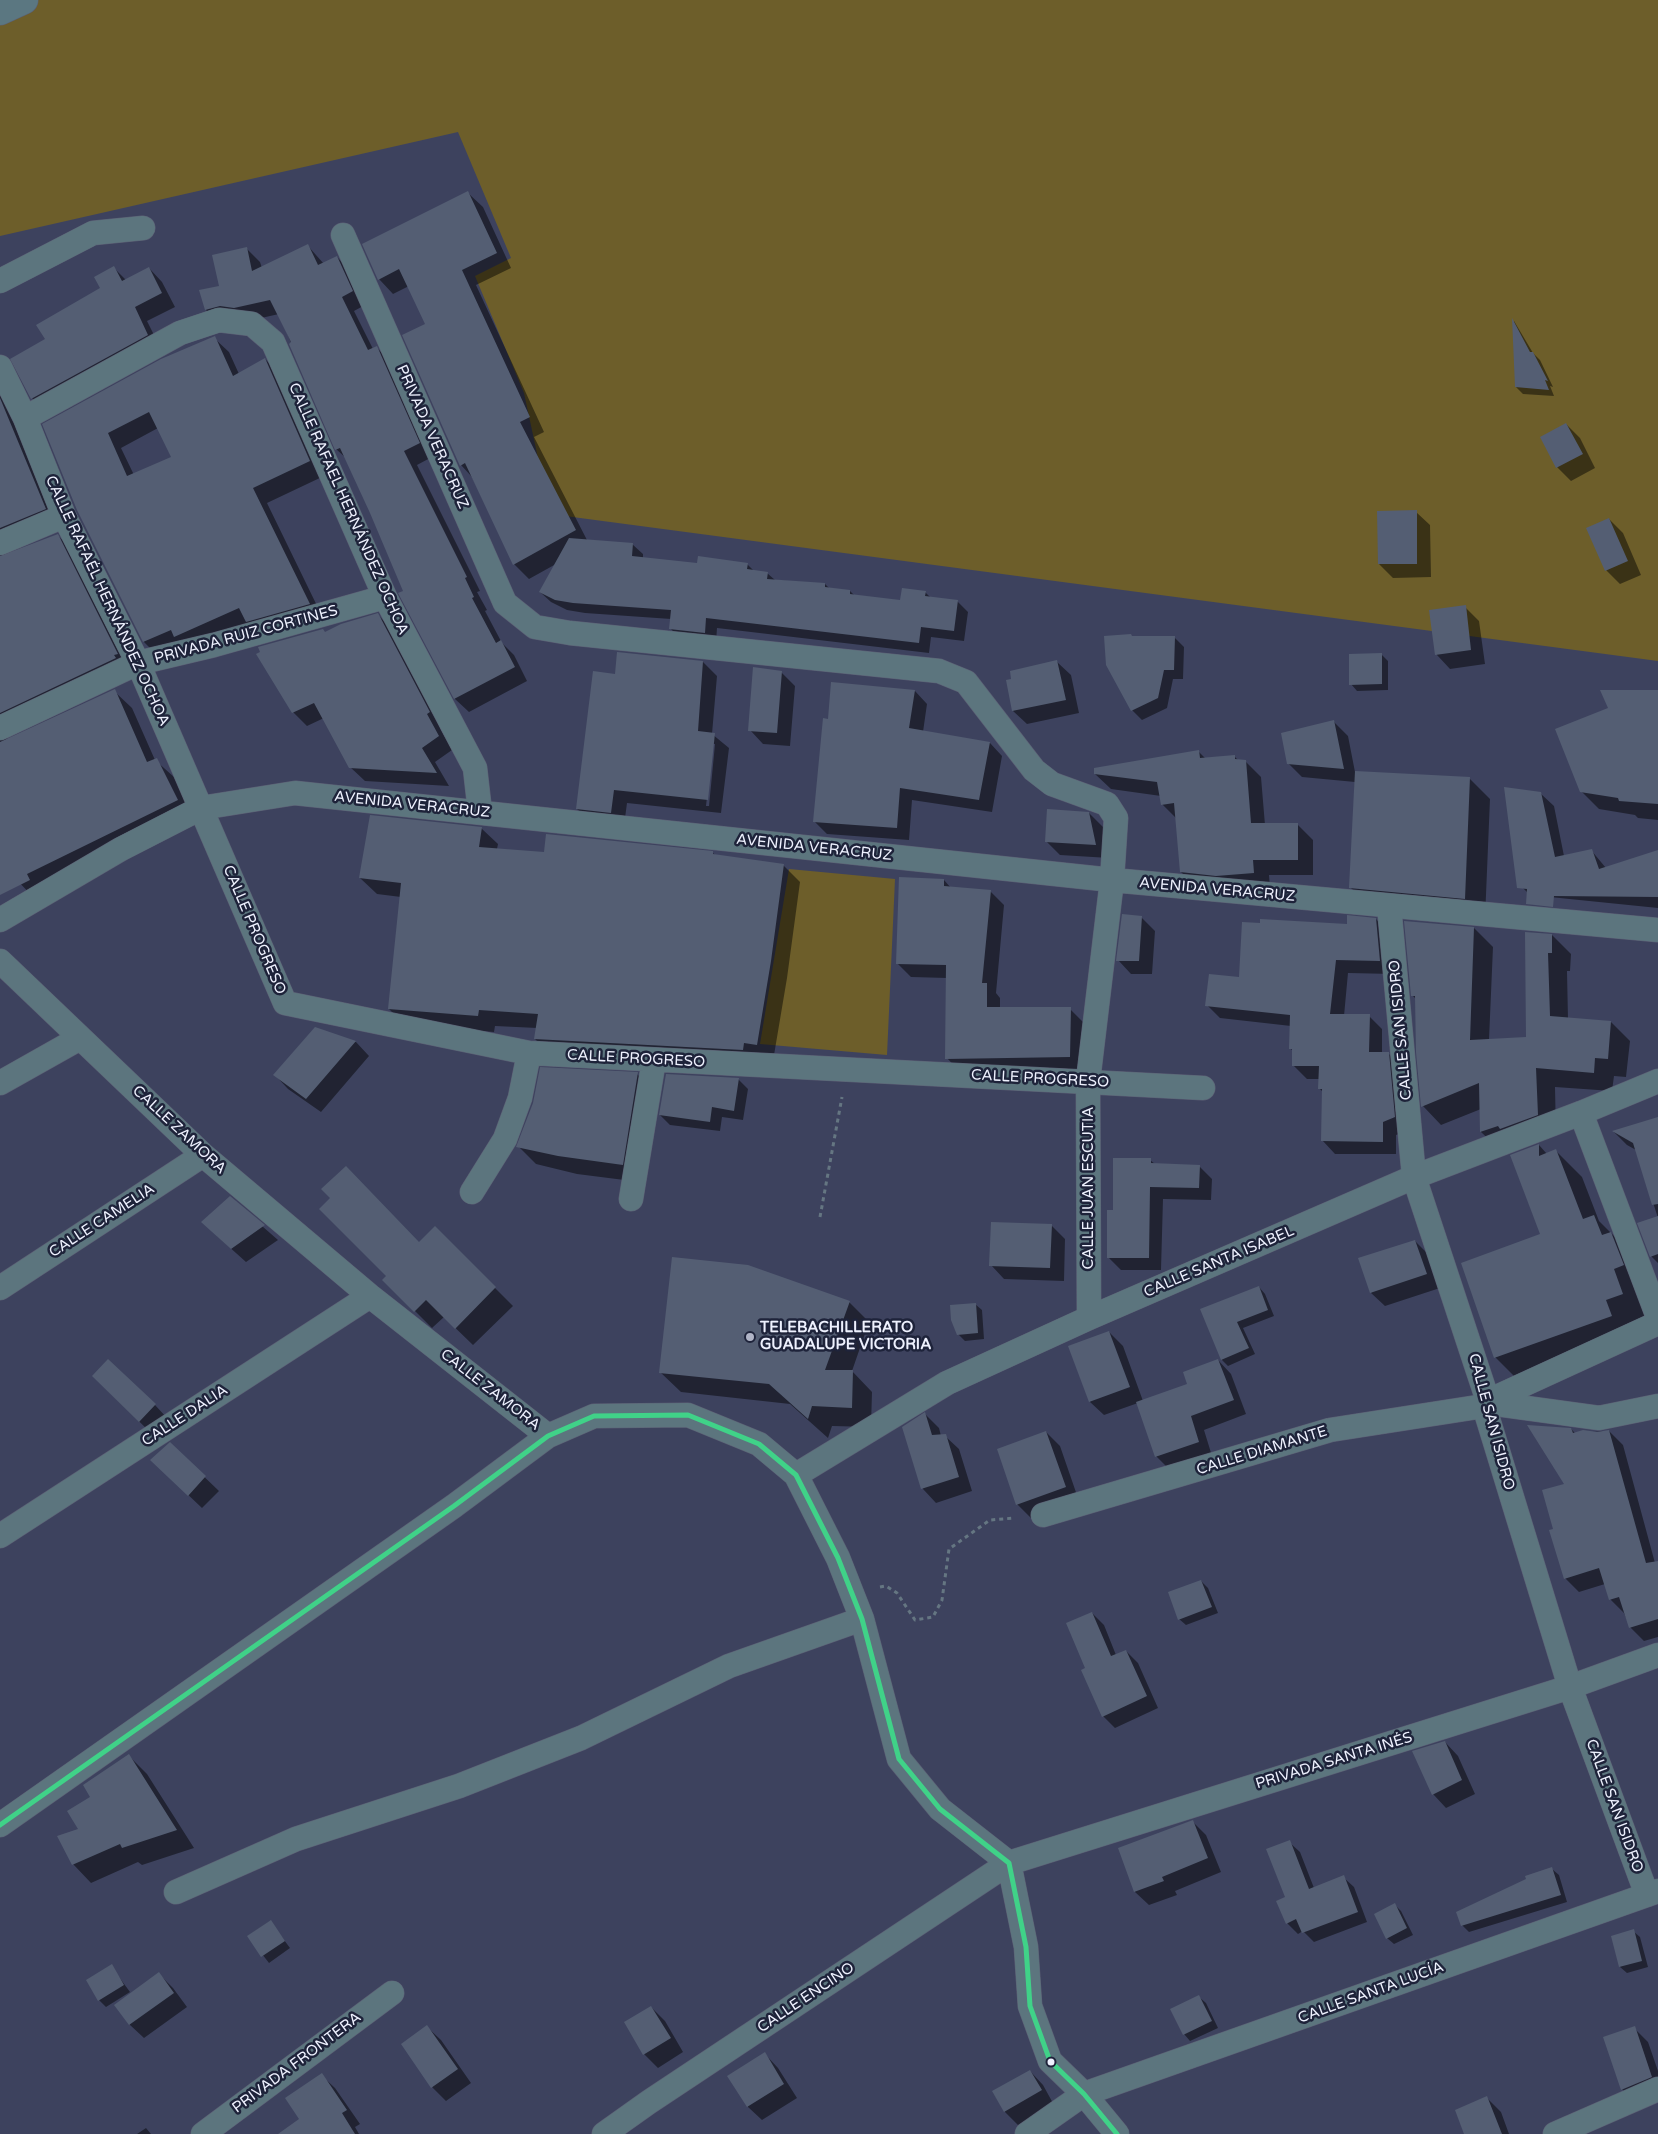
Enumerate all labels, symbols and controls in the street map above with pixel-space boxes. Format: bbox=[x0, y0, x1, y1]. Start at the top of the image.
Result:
street label: PRIVADA VERACRUZ bbox=[392, 362, 472, 512]
street label: CALLE RAFAEL HERNÁNDEZ OCHOA bbox=[284, 380, 412, 638]
street label: CALLE RAFAÉL HERNÁNDEZ OCHOA bbox=[41, 473, 173, 729]
street label: PRIVADA RUIZ CORTINES bbox=[152, 602, 340, 668]
street label: AVENIDA VERACRUZ bbox=[333, 788, 491, 822]
street label: AVENIDA VERACRUZ bbox=[735, 831, 893, 865]
street label: CALLE PROGRESO bbox=[219, 863, 289, 997]
street label: AVENIDA VERACRUZ bbox=[1138, 874, 1296, 906]
street label: CALLE SAN ISIDRO bbox=[1386, 959, 1416, 1101]
street label: CALLE PROGRESO bbox=[566, 1046, 706, 1072]
street label: CALLE PROGRESO bbox=[970, 1066, 1110, 1092]
street label: CALLE ZAMORA bbox=[128, 1082, 230, 1178]
street label: CALLE JUAN ESCUTIA bbox=[1080, 1107, 1098, 1269]
street label: CALLE CAMELIA bbox=[46, 1180, 158, 1262]
street label: CALLE SANTA ISABEL bbox=[1141, 1222, 1297, 1302]
place label: TELEBACHILLERATO GUADALUPE VICTORIA bbox=[760, 1319, 931, 1354]
marker: TELEBACHILLERATO GUADALUPE VICTORIA bbox=[744, 1331, 756, 1343]
street label: CALLE ZAMORA bbox=[437, 1345, 543, 1435]
street label: CALLE SAN ISIDRO bbox=[1464, 1352, 1518, 1492]
street label: CALLE DALIA bbox=[139, 1382, 231, 1450]
street label: CALLE DIAMANTE bbox=[1195, 1423, 1329, 1479]
street label: PRIVADA SANTA INÉS bbox=[1253, 1729, 1415, 1793]
street label: CALLE SAN ISIDRO bbox=[1581, 1737, 1647, 1875]
street label: CALLE SANTA LUCÍA bbox=[1296, 1958, 1446, 2028]
street label: CALLE ENCINO bbox=[754, 1959, 858, 2037]
street label: PRIVADA FRONTERA bbox=[229, 2009, 365, 2117]
unlabelled marker bbox=[1046, 2057, 1056, 2067]

